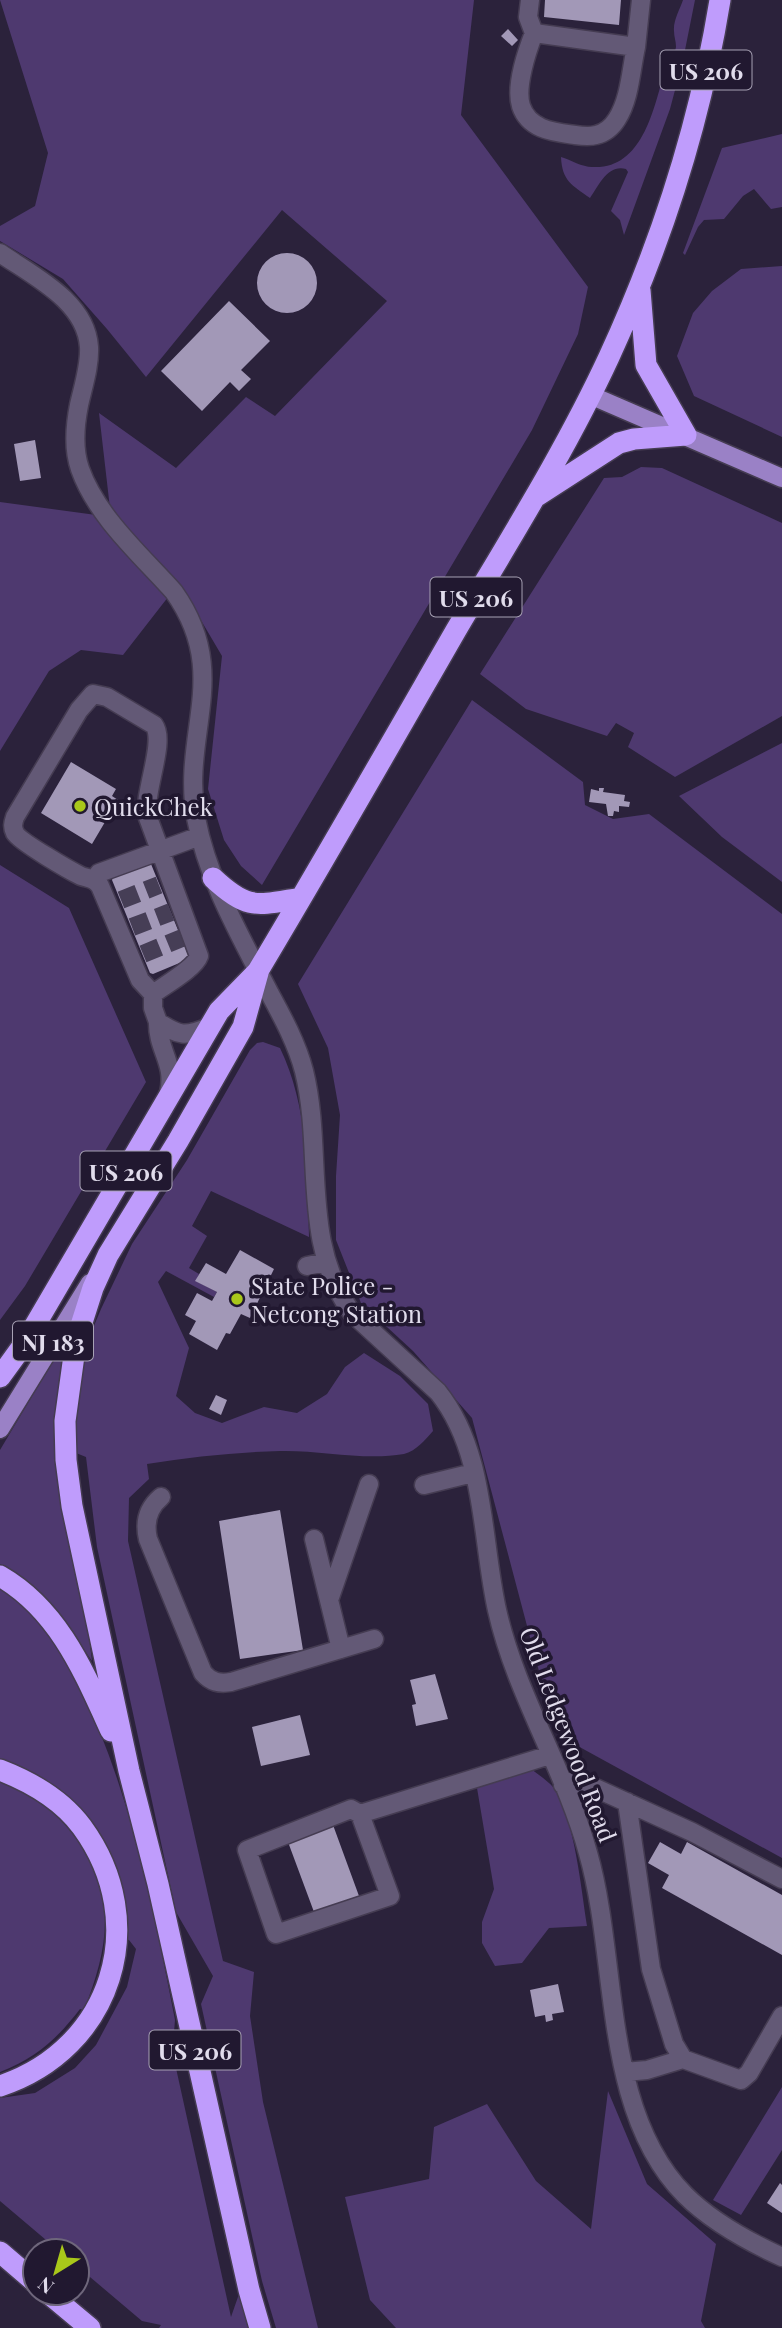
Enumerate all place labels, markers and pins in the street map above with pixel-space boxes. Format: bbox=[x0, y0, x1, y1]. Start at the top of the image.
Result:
place label: QuickChek bbox=[94, 790, 214, 822]
marker: QuickChek bbox=[72, 798, 88, 814]
place label: State Police - Netcong Station bbox=[251, 1269, 422, 1329]
marker: State Police - Netcong Station bbox=[229, 1291, 245, 1307]

